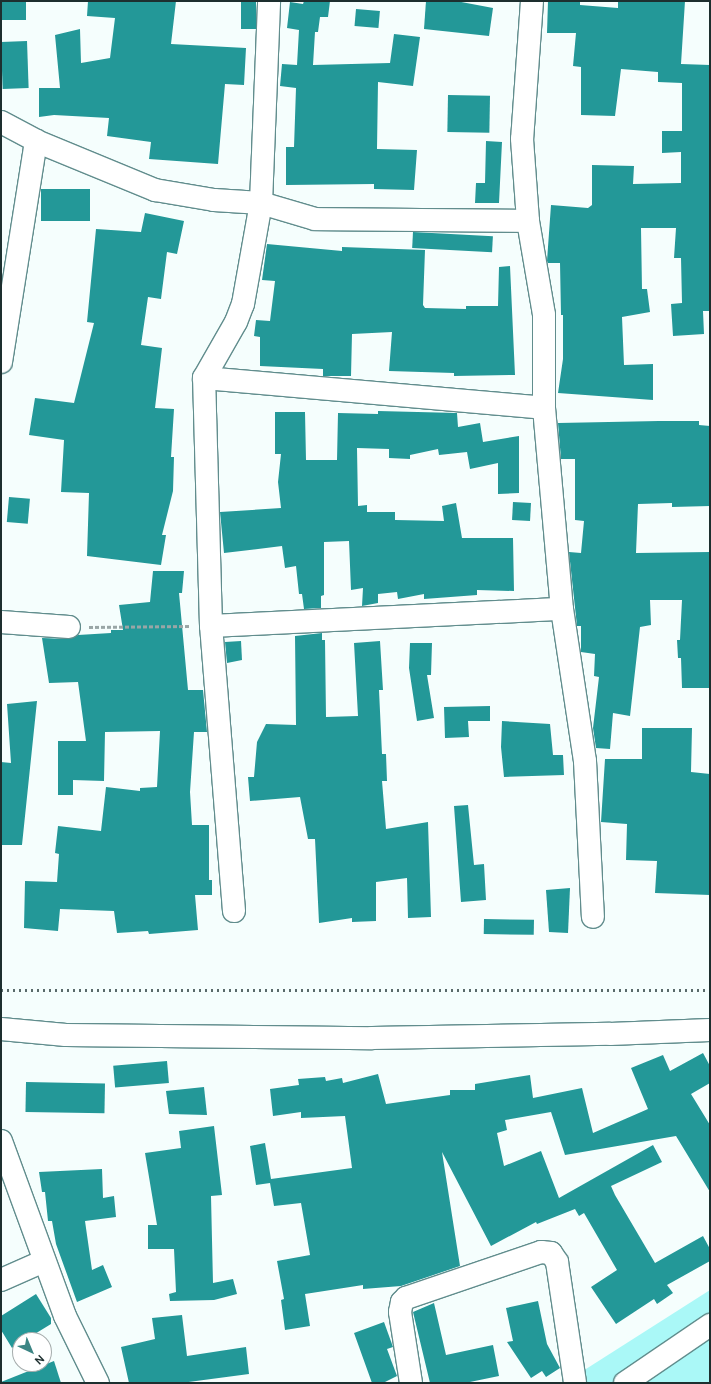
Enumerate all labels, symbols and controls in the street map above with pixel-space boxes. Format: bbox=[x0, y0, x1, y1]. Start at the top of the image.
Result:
north arrow bbox=[12, 1332, 52, 1372]
text: N bbox=[32, 1352, 47, 1368]

